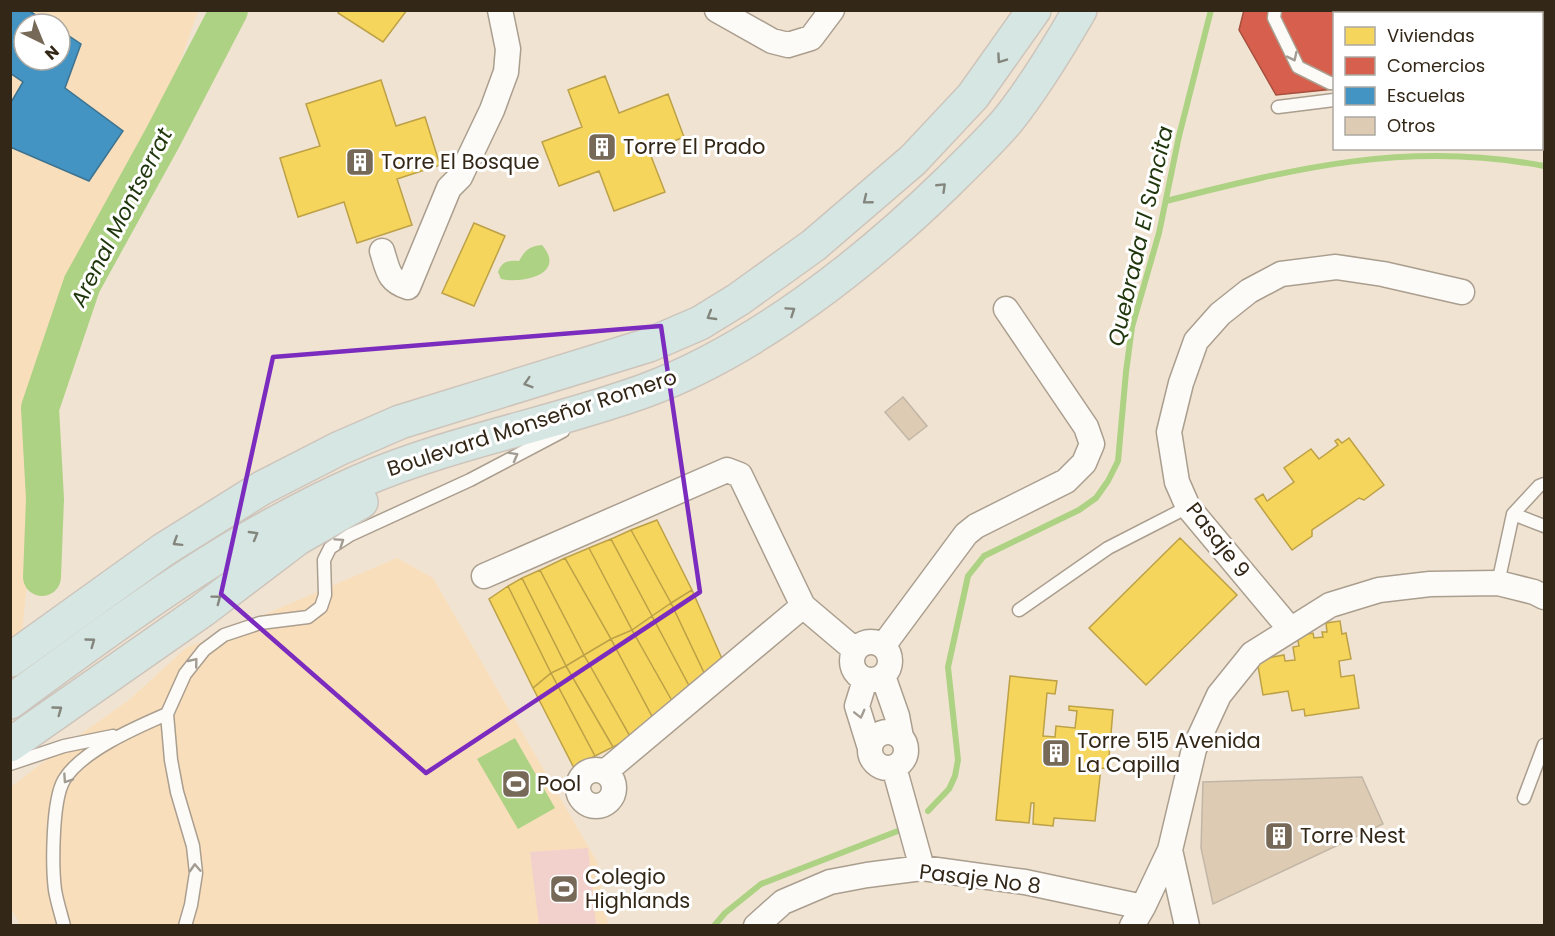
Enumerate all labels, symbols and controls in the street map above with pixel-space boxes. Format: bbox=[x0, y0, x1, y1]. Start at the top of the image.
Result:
north arrow bbox=[12, 12, 72, 72]
legend bbox=[1333, 12, 1543, 150]
text: Viviendas bbox=[1387, 23, 1475, 48]
text: N bbox=[40, 40, 64, 65]
one-way arrow bbox=[1286, 51, 1298, 62]
one-way arrow bbox=[997, 52, 1008, 63]
text: Comercios bbox=[1387, 53, 1485, 78]
text: Escuelas bbox=[1387, 83, 1465, 108]
text: Otros bbox=[1387, 113, 1435, 138]
water label: Arenal Montserrat bbox=[62, 121, 180, 313]
water label: Quebrada El Suncita bbox=[1100, 123, 1181, 349]
building icon: Torre El Prado bbox=[586, 131, 618, 163]
place label: Torre El Prado bbox=[623, 132, 765, 161]
building icon: Torre El Bosque bbox=[344, 146, 376, 178]
place label: Torre El Bosque bbox=[381, 147, 540, 176]
one-way arrow bbox=[935, 184, 946, 195]
one-way arrow bbox=[863, 193, 874, 204]
one-way arrow bbox=[785, 307, 796, 318]
one-way arrow bbox=[707, 308, 717, 320]
street label: Boulevard Monseñor Romero bbox=[383, 362, 680, 483]
one-way arrow bbox=[523, 376, 534, 389]
one-way arrow bbox=[508, 452, 519, 463]
street label: Pasaje 9 bbox=[1180, 496, 1257, 584]
one-way arrow bbox=[248, 530, 258, 542]
one-way arrow bbox=[173, 534, 183, 546]
one-way arrow bbox=[333, 538, 344, 549]
one-way arrow bbox=[211, 595, 222, 606]
one-way arrow bbox=[85, 639, 96, 650]
one-way arrow bbox=[187, 658, 198, 669]
one-way arrow bbox=[51, 707, 62, 718]
one-way arrow bbox=[852, 709, 865, 719]
place label: Torre 515 Avenida La Capilla bbox=[1077, 726, 1261, 779]
building icon: Torre 515 Avenida La Capilla bbox=[1040, 737, 1072, 769]
sports icon: Pool bbox=[500, 768, 532, 800]
place label: Pool bbox=[537, 769, 581, 798]
one-way arrow bbox=[63, 772, 74, 783]
building icon: Torre Nest bbox=[1263, 820, 1295, 852]
place label: Torre Nest bbox=[1300, 821, 1405, 850]
street label: Pasaje No 8 bbox=[918, 857, 1043, 900]
place label: Colegio Highlands bbox=[585, 862, 690, 915]
one-way arrow bbox=[188, 864, 201, 873]
sports icon: Colegio Highlands bbox=[548, 873, 580, 905]

